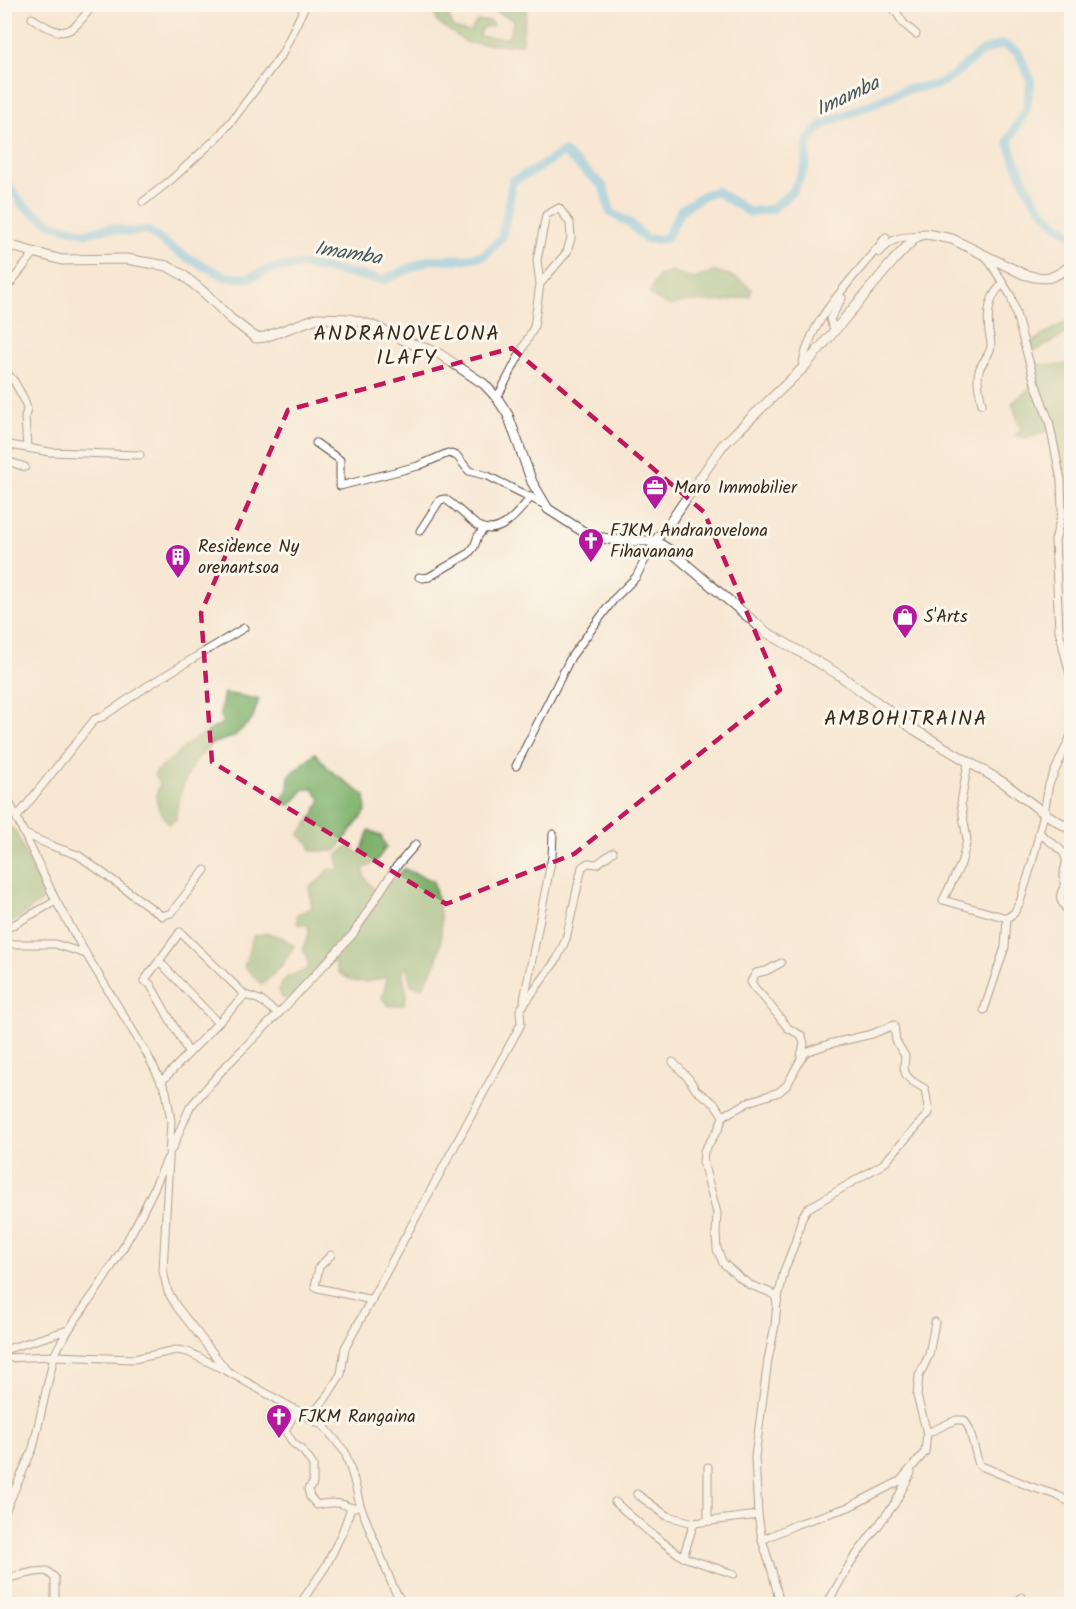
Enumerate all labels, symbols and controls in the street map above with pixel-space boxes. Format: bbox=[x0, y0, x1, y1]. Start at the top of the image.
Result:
water label: Imamba bbox=[811, 68, 887, 126]
water label: Imamba bbox=[312, 233, 385, 275]
district label: ANDRANOVELONA ILAFY bbox=[314, 318, 500, 375]
office icon: Maro Immobilier bbox=[640, 473, 670, 511]
place label: Maro Immobilier bbox=[674, 474, 798, 503]
place label: FJKM Andranovelona Fihavanana bbox=[610, 517, 768, 567]
church icon: FJKM Andranovelona Fihavanana bbox=[576, 526, 606, 564]
place label: Residence Ny orenantsoa bbox=[198, 533, 300, 583]
building icon: Residence Ny orenantsoa bbox=[163, 542, 193, 580]
shop icon: S'Arts bbox=[890, 602, 920, 640]
place label: S'Arts bbox=[924, 603, 968, 632]
district label: AMBOHITRAINA bbox=[824, 703, 988, 736]
church icon: FJKM Rangaina bbox=[264, 1402, 294, 1440]
place label: FJKM Rangaina bbox=[298, 1403, 416, 1432]

